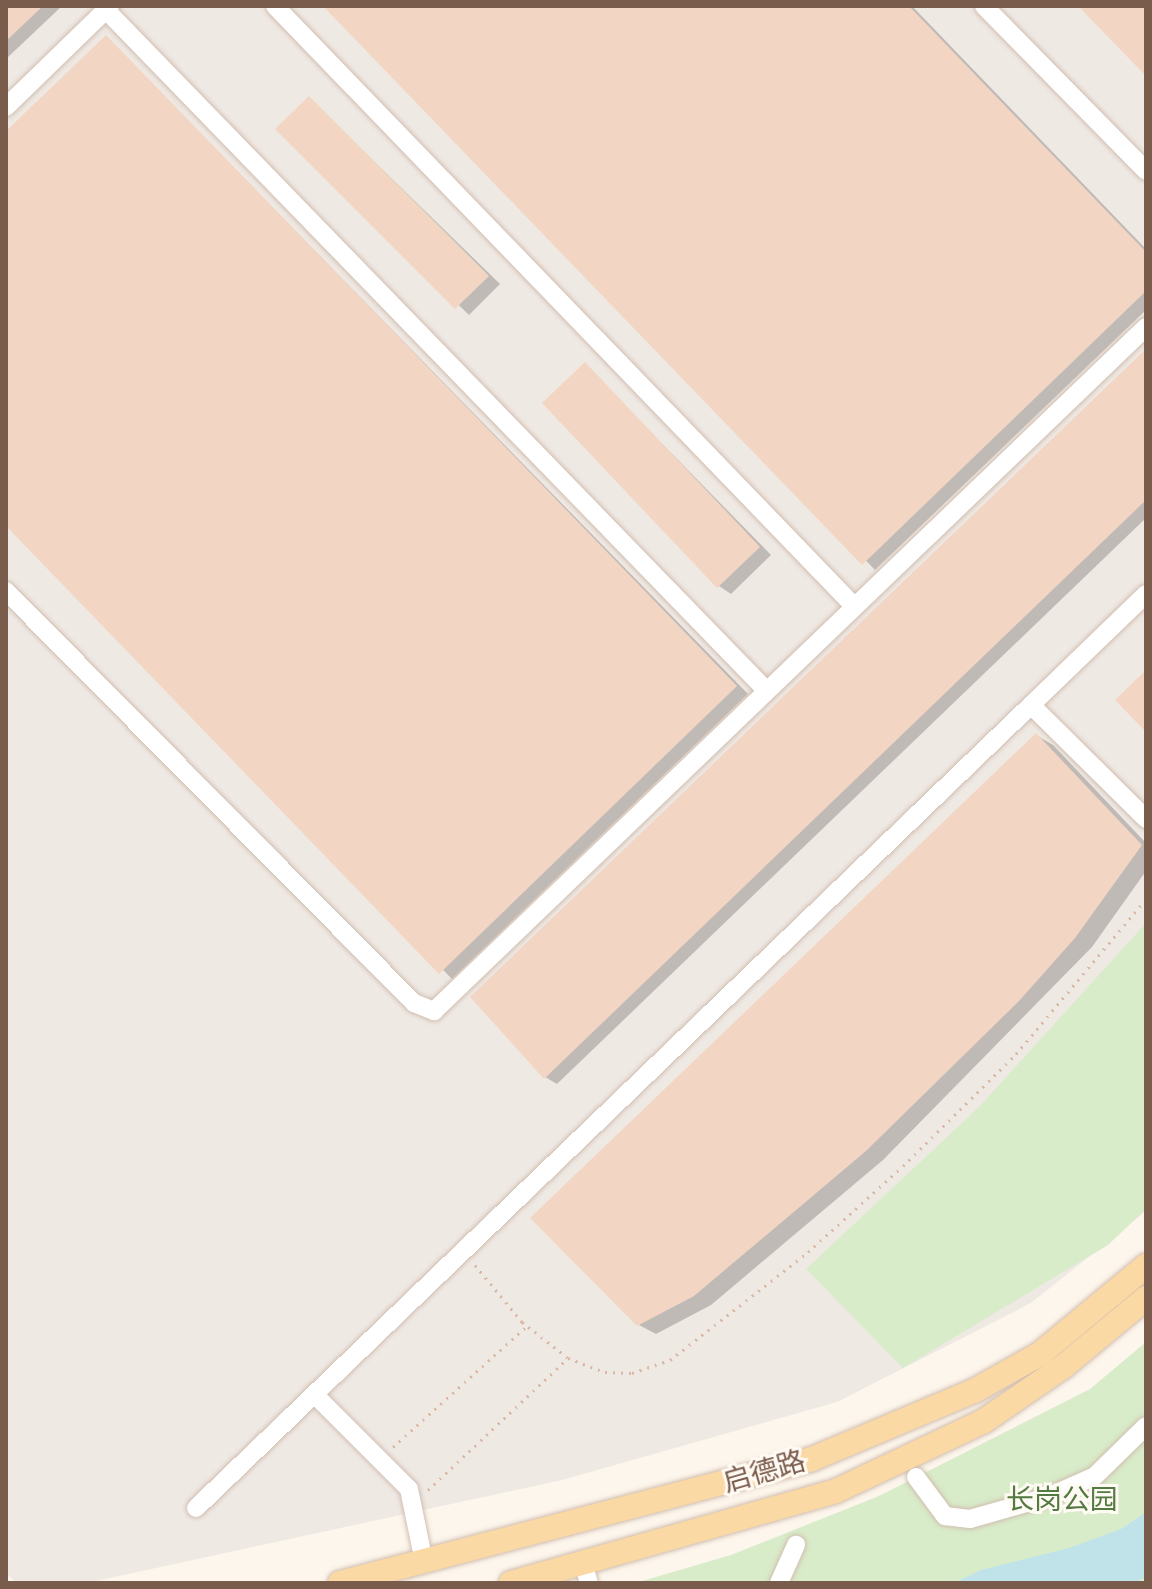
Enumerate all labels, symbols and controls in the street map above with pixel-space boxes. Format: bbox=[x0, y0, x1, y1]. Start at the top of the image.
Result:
street label: 启德路 bbox=[719, 1443, 809, 1499]
park label: 长岗公园 bbox=[1006, 1482, 1118, 1516]

